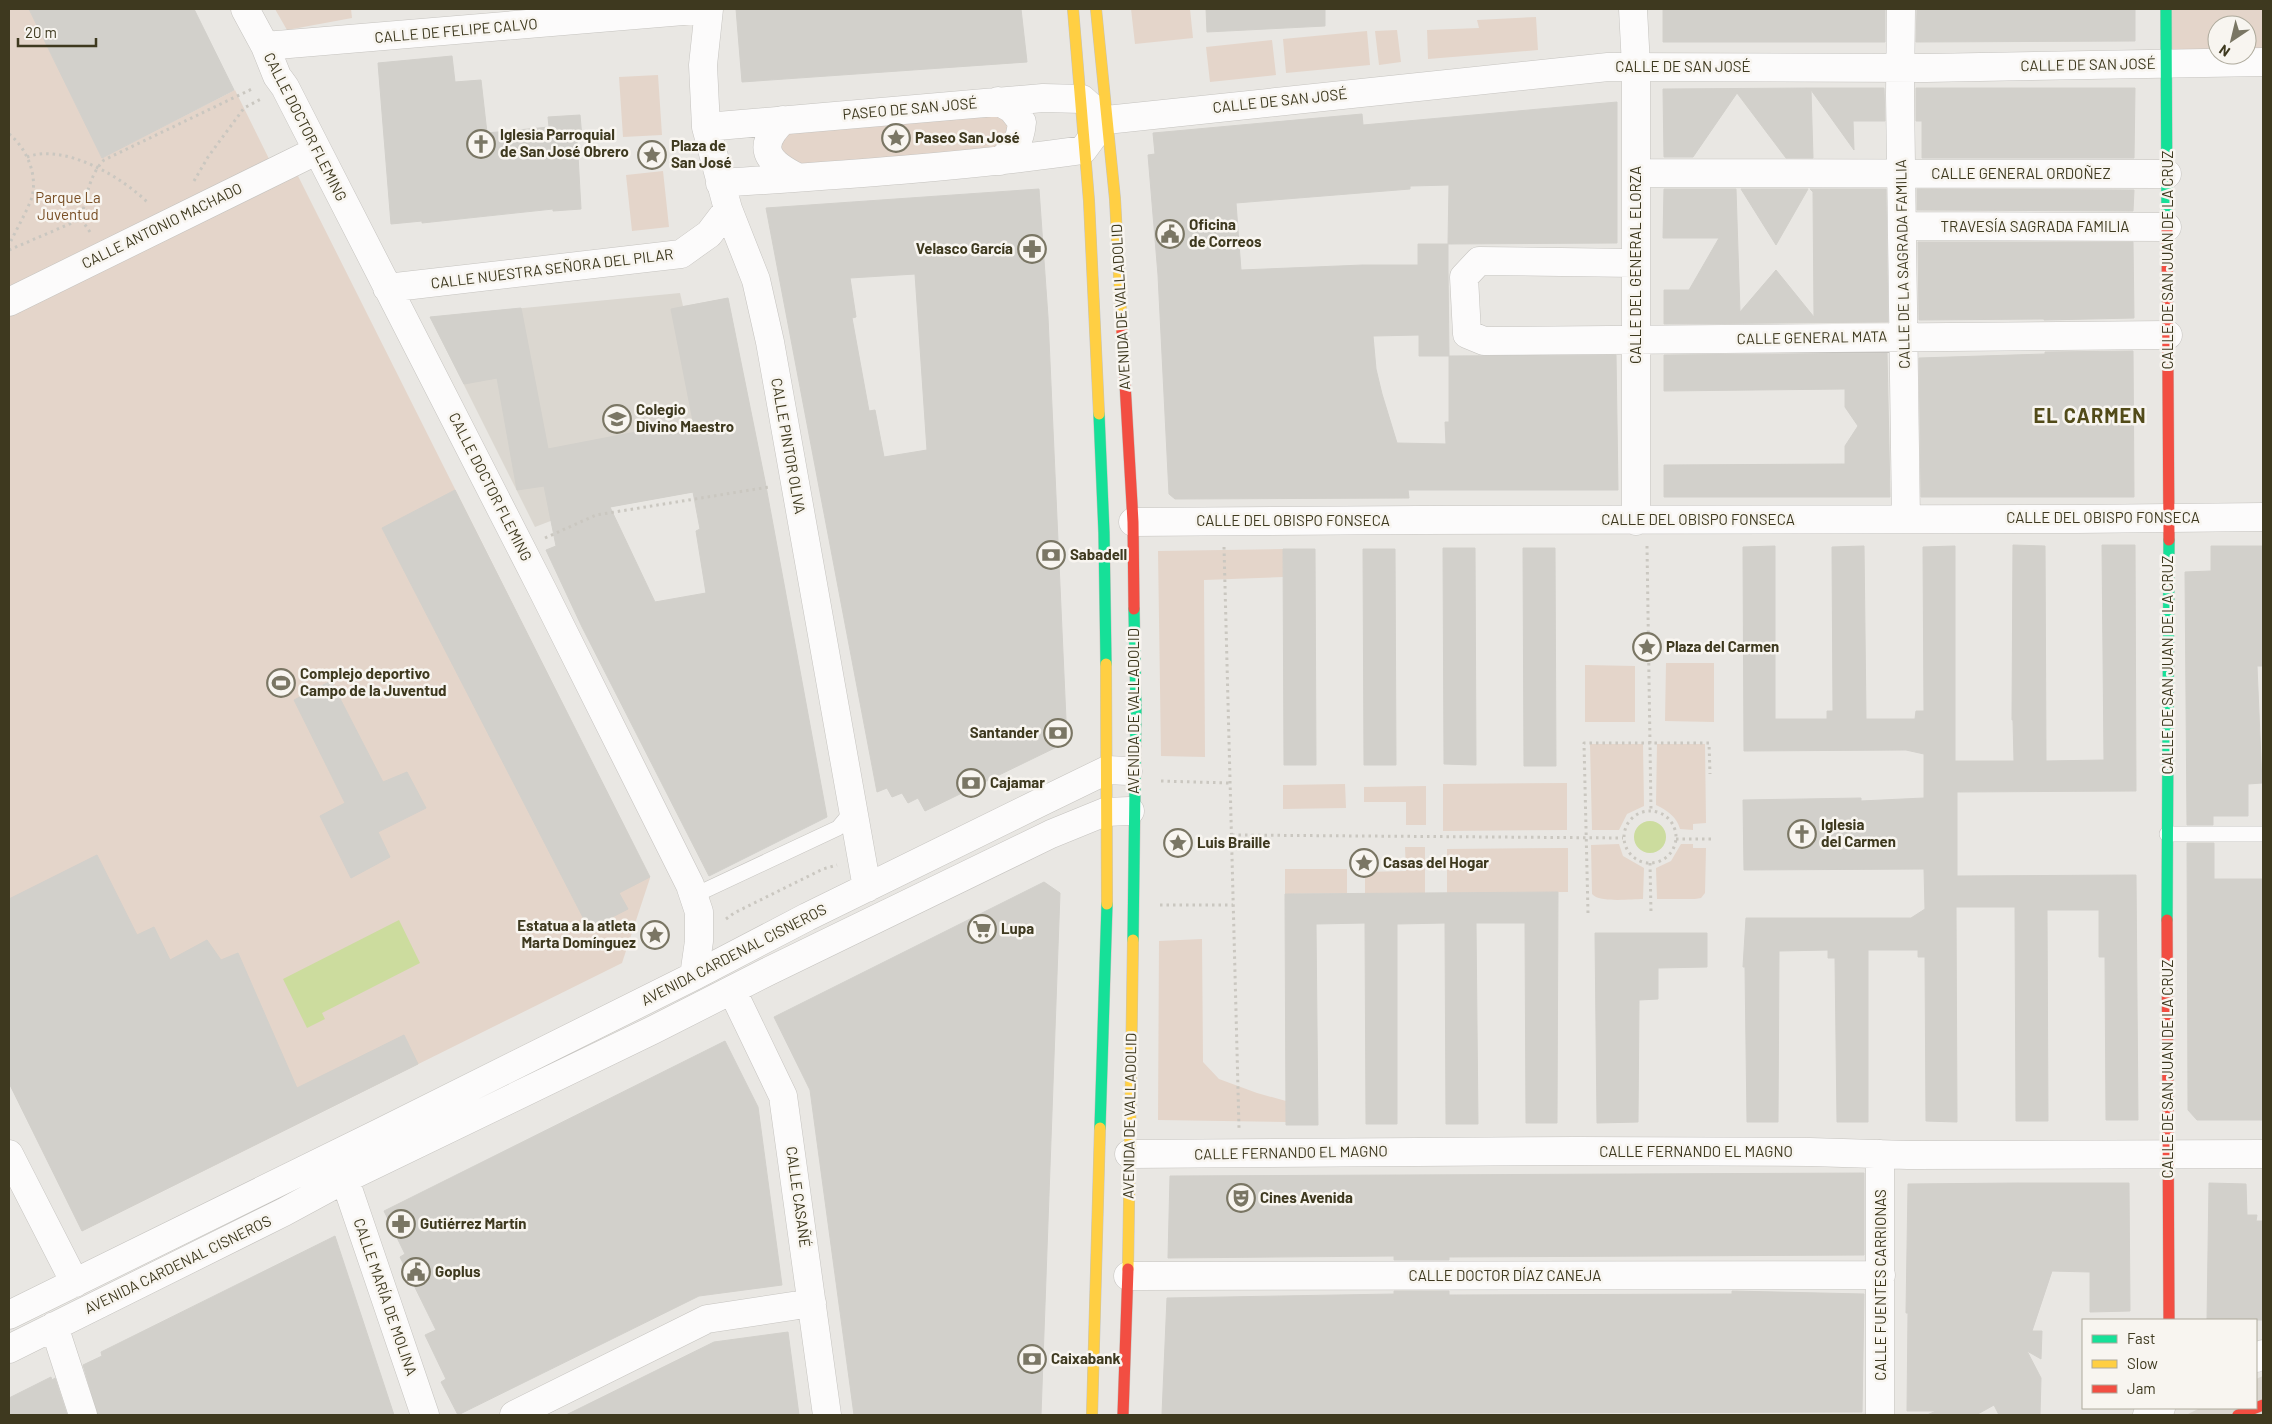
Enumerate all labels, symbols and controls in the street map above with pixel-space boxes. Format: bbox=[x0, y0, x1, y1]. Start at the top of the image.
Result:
street label: CALLE DE FELIPE CALVO bbox=[374, 14, 538, 46]
scale bar bbox=[18, 15, 95, 47]
north arrow bbox=[2207, 15, 2257, 65]
text: 20 m bbox=[25, 23, 57, 41]
text: N bbox=[2216, 41, 2233, 61]
street label: CALLE DOCTOR FLEMING bbox=[261, 49, 351, 204]
street label: CALLE DE SAN JOSÉ bbox=[2020, 54, 2156, 74]
street label: CALLE DE SAN JOSÉ bbox=[1615, 57, 1751, 75]
street label: CALLE DE SAN JOSÉ bbox=[1212, 84, 1348, 116]
street label: PASEO DE SAN JOSÉ bbox=[842, 93, 978, 123]
place icon: Paseo San José bbox=[881, 123, 911, 153]
place label: Iglesia Parroquial de San José Obrero bbox=[500, 125, 629, 160]
place label: Paseo San José bbox=[915, 128, 1020, 146]
church icon: Iglesia Parroquial de San José Obrero bbox=[466, 129, 496, 159]
place label: Plaza de San José bbox=[671, 136, 732, 171]
place icon: Plaza de San José bbox=[637, 140, 667, 170]
street label: CALLE DE SAN JUAN DE LA CRUZ bbox=[2158, 150, 2176, 370]
street label: CALLE DE LA SAGRADA FAMILIA bbox=[1891, 159, 1913, 369]
street label: CALLE GENERAL ORDOÑEZ bbox=[1931, 164, 2111, 182]
street label: CALLE DEL GENERAL ELORZA bbox=[1626, 166, 1644, 364]
street label: CALLE ANTONIO MACHADO bbox=[78, 178, 245, 272]
park label: Parque La Juventud bbox=[35, 188, 101, 223]
place label: Oficina de Correos bbox=[1189, 215, 1262, 250]
street label: TRAVESÍA SAGRADA FAMILIA bbox=[1941, 217, 2129, 235]
public building icon: Oficina de Correos bbox=[1155, 219, 1185, 249]
street label: AVENIDA DE VALLADOLID bbox=[1107, 224, 1133, 390]
pharmacy icon: Velasco García bbox=[1017, 234, 1047, 264]
place label: Velasco García bbox=[916, 239, 1013, 257]
street label: CALLE NUESTRA SEÑORA DEL PILAR bbox=[430, 244, 674, 292]
street label: CALLE GENERAL MATA bbox=[1737, 327, 1887, 347]
street label: CALLE PINTOR OLIVA bbox=[768, 376, 810, 515]
place label: Colegio Divino Maestro bbox=[636, 400, 734, 435]
district label: EL CARMEN bbox=[2034, 403, 2146, 427]
school or university icon: Colegio Divino Maestro bbox=[602, 404, 632, 434]
street label: CALLE DOCTOR FLEMING bbox=[446, 409, 536, 564]
street label: CALLE DEL OBISPO FONSECA bbox=[2006, 508, 2200, 526]
street label: CALLE DEL OBISPO FONSECA bbox=[1601, 510, 1795, 528]
street label: CALLE DEL OBISPO FONSECA bbox=[1196, 511, 1390, 529]
bank icon: Sabadell bbox=[1036, 540, 1066, 570]
place label: Sabadell bbox=[1070, 545, 1127, 563]
street label: CALLE DE SAN JUAN DE LA CRUZ bbox=[2158, 555, 2176, 775]
street label: AVENIDA DE VALLADOLID bbox=[1124, 628, 1142, 794]
place icon: Plaza del Carmen bbox=[1632, 632, 1662, 662]
place label: Plaza del Carmen bbox=[1666, 637, 1779, 655]
place label: Complejo deportivo Campo de la Juventud bbox=[300, 664, 447, 699]
sports icon: Complejo deportivo Campo de la Juventud bbox=[266, 668, 296, 698]
bank icon: Santander bbox=[1043, 718, 1073, 748]
place label: Santander bbox=[970, 723, 1039, 741]
bank icon: Cajamar bbox=[956, 768, 986, 798]
place label: Cajamar bbox=[990, 773, 1045, 791]
place label: Iglesia del Carmen bbox=[1821, 815, 1896, 850]
church icon: Iglesia del Carmen bbox=[1787, 819, 1817, 849]
place icon: Luis Braille bbox=[1163, 828, 1193, 858]
place label: Luis Braille bbox=[1197, 833, 1270, 851]
place icon: Casas del Hogar bbox=[1349, 848, 1379, 878]
place label: Casas del Hogar bbox=[1383, 853, 1489, 871]
street label: AVENIDA CARDENAL CISNEROS bbox=[638, 899, 829, 1009]
supermarket icon: Lupa bbox=[967, 914, 997, 944]
place label: Estatua a la atleta Marta Domínguez bbox=[517, 916, 636, 951]
place label: Lupa bbox=[1001, 919, 1034, 937]
place icon: Estatua a la atleta Marta Domínguez bbox=[640, 920, 670, 950]
street label: CALLE DE SAN JUAN DE LA CRUZ bbox=[2158, 959, 2176, 1179]
street label: AVENIDA DE VALLADOLID bbox=[1119, 1033, 1139, 1199]
street label: CALLE FERNANDO EL MAGNO bbox=[1194, 1141, 1388, 1163]
street label: CALLE FERNANDO EL MAGNO bbox=[1599, 1142, 1793, 1160]
street label: CALLE CASAÑÉ bbox=[783, 1145, 815, 1249]
theatre icon: Cines Avenida bbox=[1226, 1183, 1256, 1213]
place label: Cines Avenida bbox=[1260, 1188, 1353, 1206]
street label: CALLE FUENTES CARRIONAS bbox=[1871, 1189, 1889, 1381]
pharmacy icon: Gutiérrez Martín bbox=[386, 1209, 416, 1239]
street label: AVENIDA CARDENAL CISNEROS bbox=[81, 1211, 274, 1317]
place label: Gutiérrez Martín bbox=[420, 1214, 526, 1232]
street label: CALLE MARÍA DE MOLINA bbox=[351, 1216, 421, 1378]
public building icon: Goplus bbox=[401, 1257, 431, 1287]
place label: Goplus bbox=[435, 1262, 481, 1280]
street label: CALLE DOCTOR DÍAZ CANEJA bbox=[1409, 1266, 1601, 1284]
legend bbox=[2082, 1319, 2257, 1409]
text: Fast bbox=[2127, 1329, 2155, 1347]
bank icon: Caixabank bbox=[1017, 1344, 1047, 1374]
place label: Caixabank bbox=[1051, 1349, 1120, 1367]
text: Slow bbox=[2127, 1354, 2158, 1372]
text: Jam bbox=[2127, 1379, 2156, 1397]

